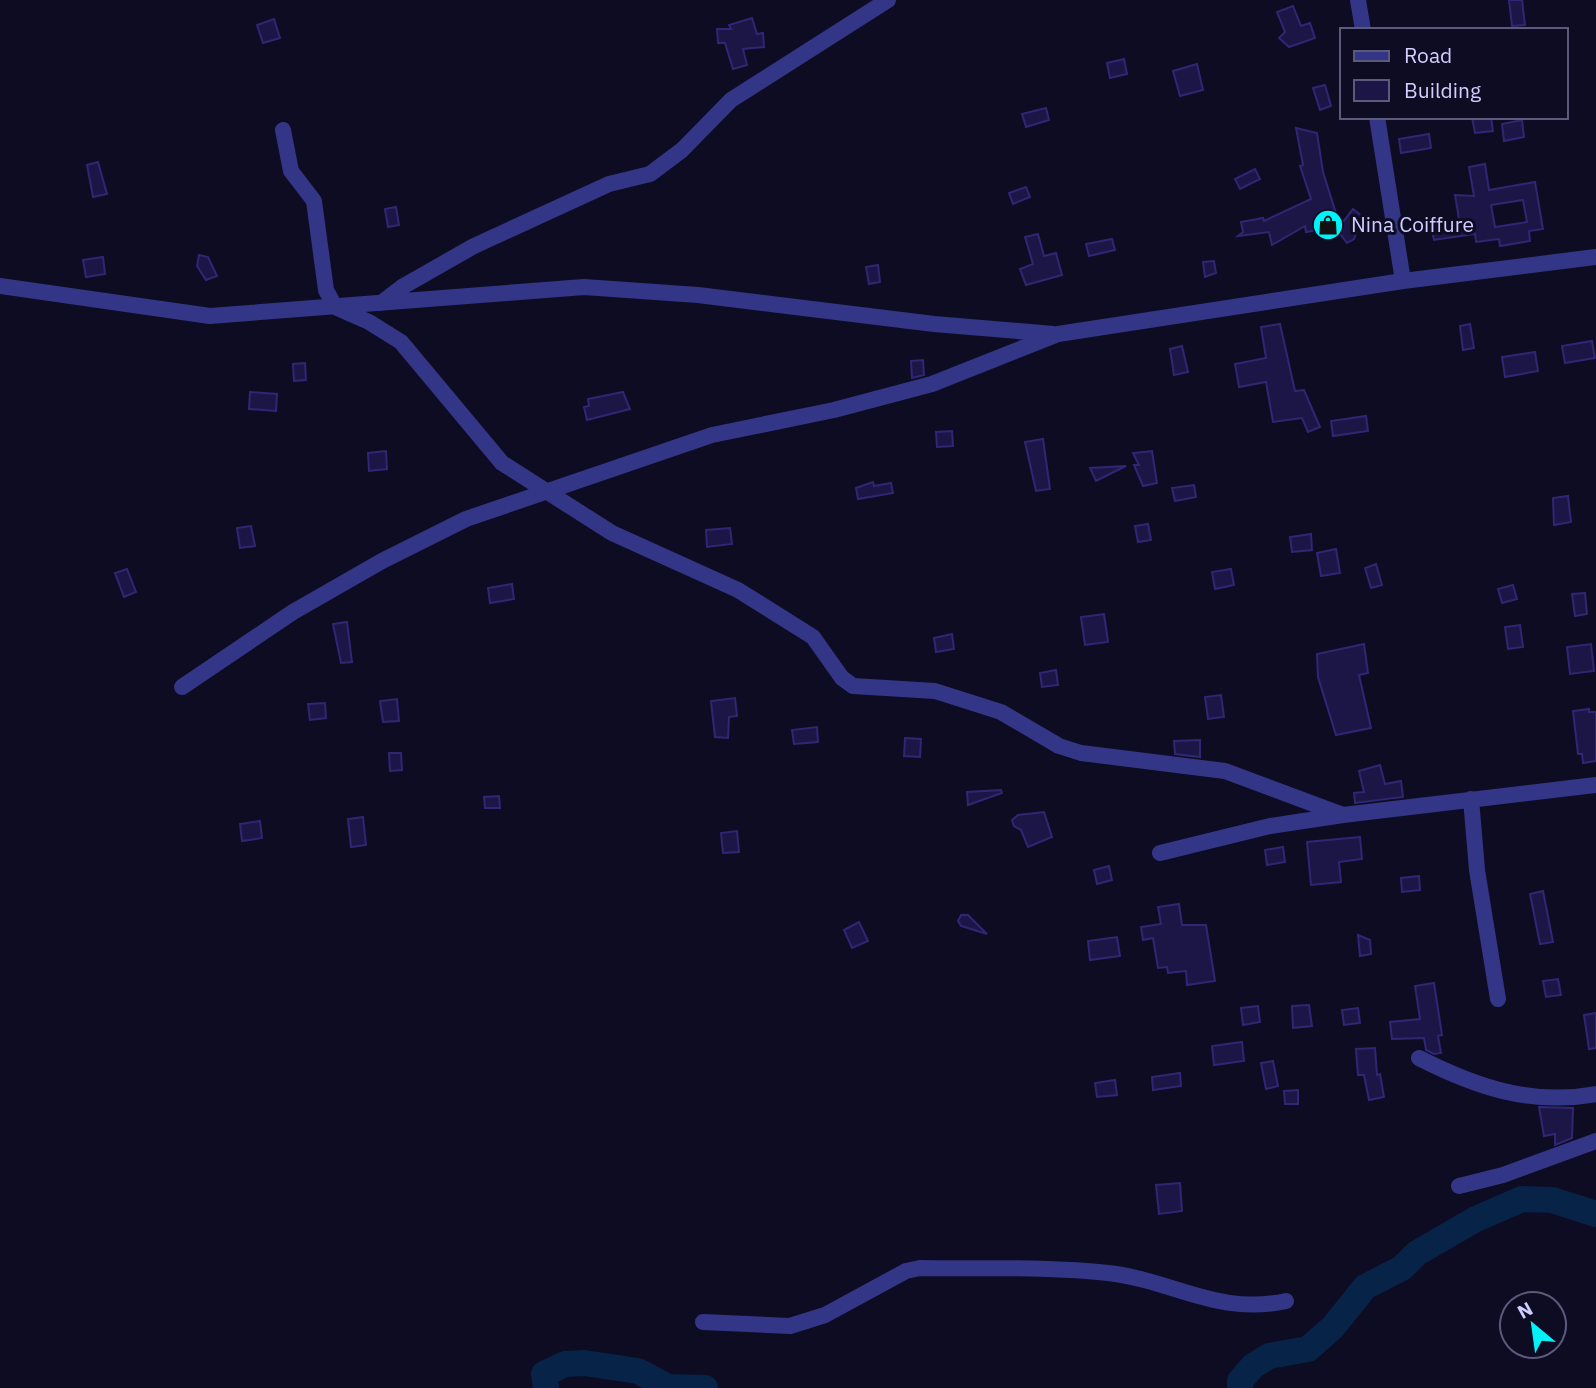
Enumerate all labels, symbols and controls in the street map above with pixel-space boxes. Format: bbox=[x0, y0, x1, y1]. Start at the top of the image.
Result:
legend bbox=[1340, 28, 1568, 119]
text: Road bbox=[1404, 41, 1452, 69]
text: Building bbox=[1404, 76, 1481, 104]
shop icon: Nina Coiffure bbox=[1311, 208, 1345, 242]
place label: Nina Coiffure bbox=[1351, 210, 1474, 238]
north arrow bbox=[1498, 1290, 1568, 1360]
text: N bbox=[1513, 1296, 1537, 1324]

